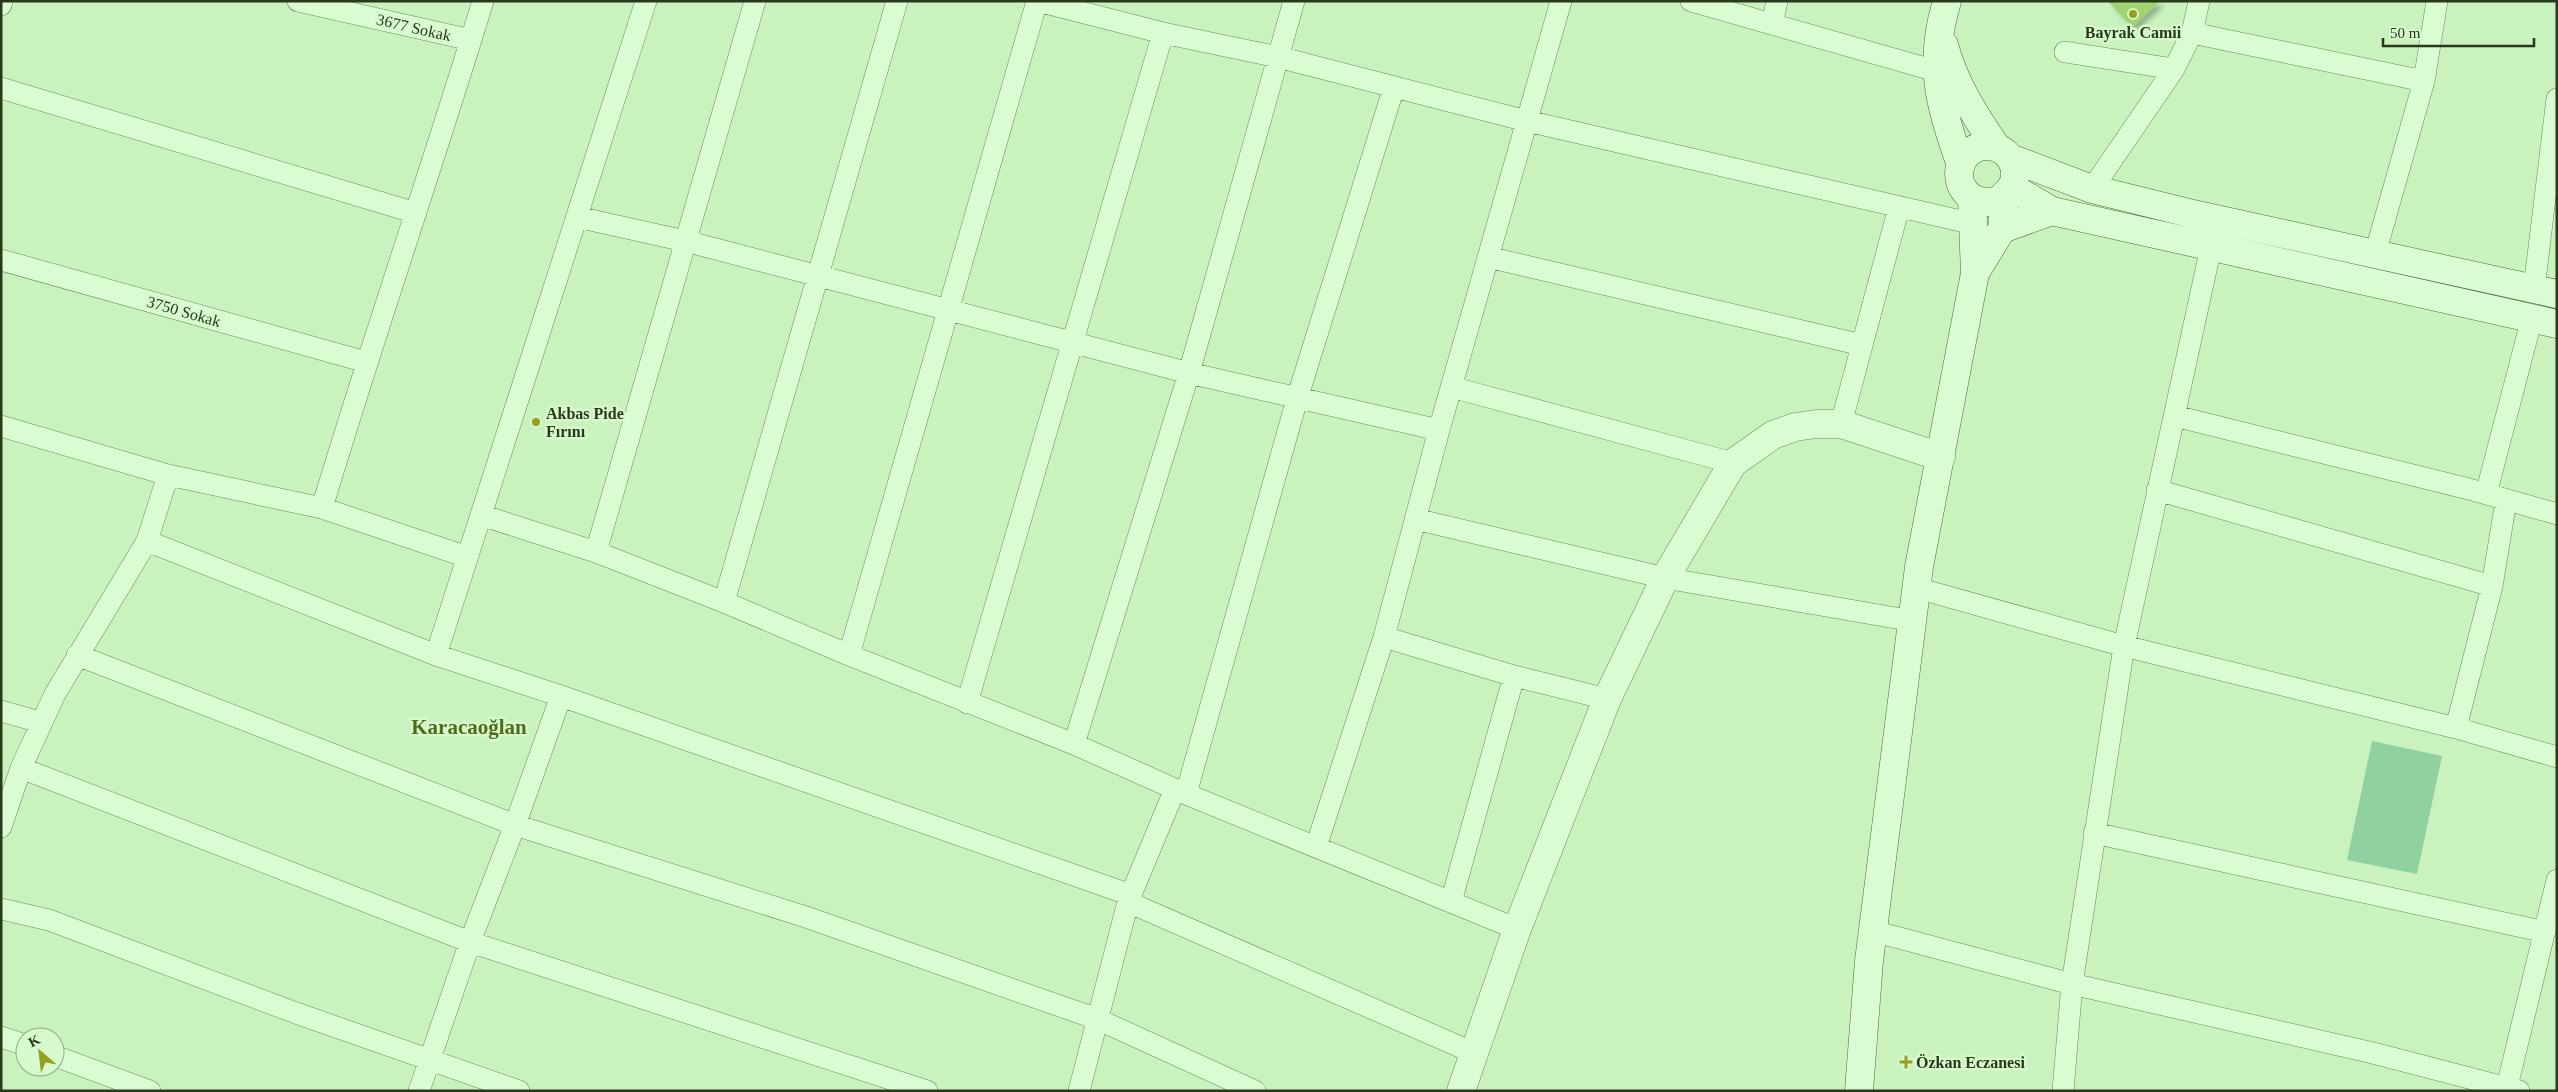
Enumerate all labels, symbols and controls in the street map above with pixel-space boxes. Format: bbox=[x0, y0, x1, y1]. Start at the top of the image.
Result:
marker: Bayrak Camii bbox=[2127, 8, 2139, 20]
street label: 3677 Sokak bbox=[375, 11, 453, 44]
scale bar bbox=[2383, 15, 2534, 47]
place label: Bayrak Camii bbox=[2085, 24, 2182, 42]
text: 50 m bbox=[2390, 25, 2421, 41]
street label: 3750 Sokak bbox=[145, 293, 223, 330]
place label: Akbas Pide Fırını bbox=[546, 405, 624, 440]
marker: Akbas Pide Fırını bbox=[530, 416, 542, 428]
district label: Karacaoğlan bbox=[411, 715, 527, 739]
north arrow bbox=[15, 1027, 65, 1077]
text: K bbox=[26, 1032, 43, 1050]
place label: Özkan Eczanesi bbox=[1916, 1054, 2025, 1071]
marker: Özkan Eczanesi bbox=[1900, 1056, 1912, 1068]

